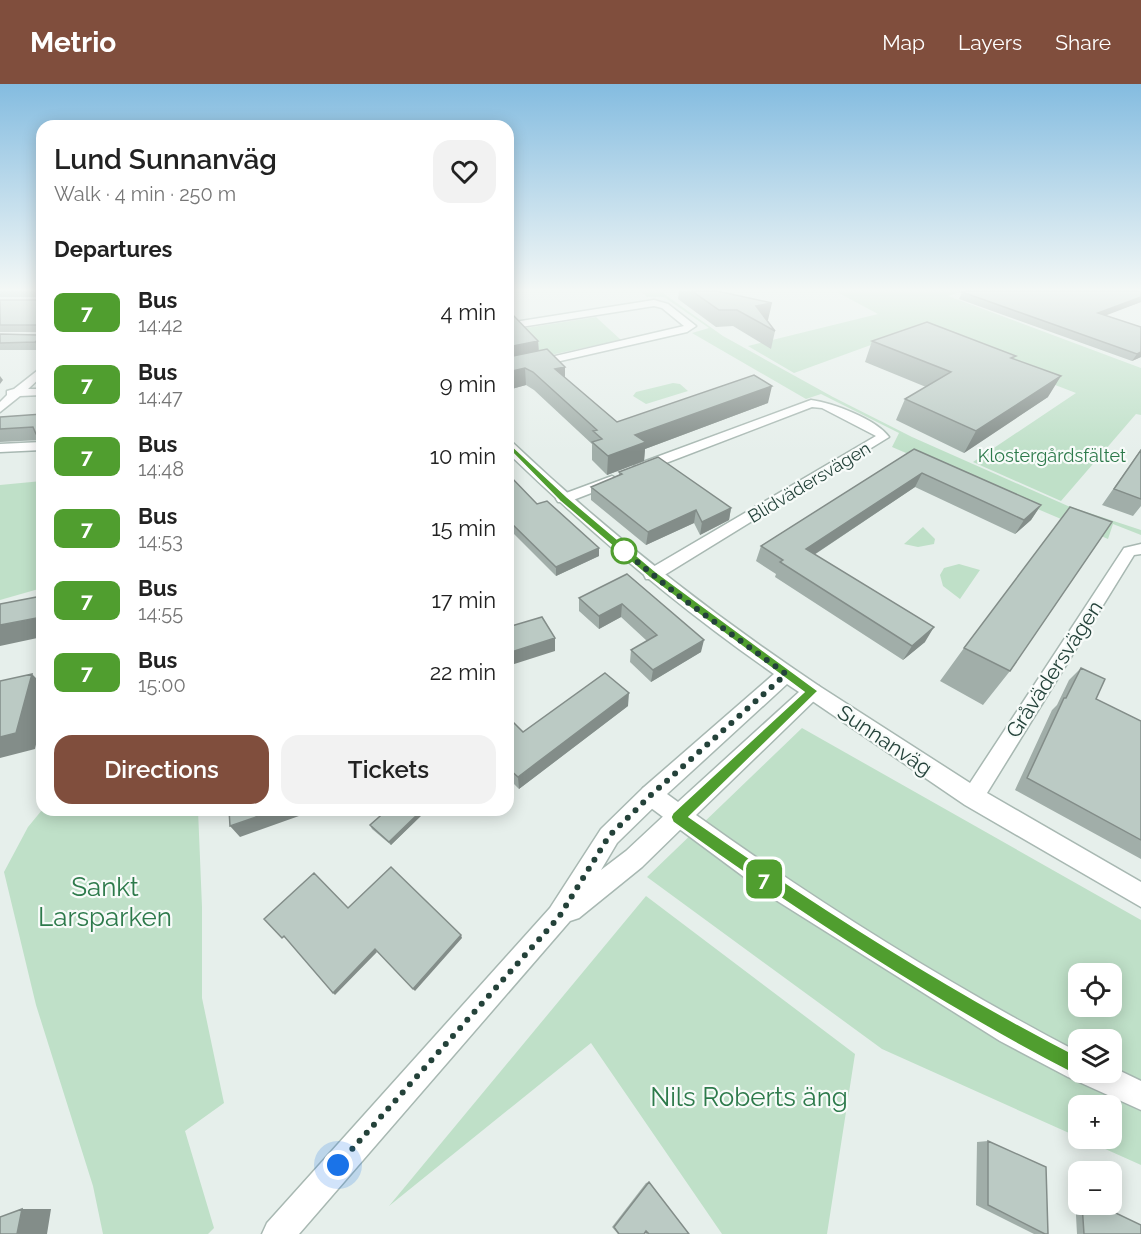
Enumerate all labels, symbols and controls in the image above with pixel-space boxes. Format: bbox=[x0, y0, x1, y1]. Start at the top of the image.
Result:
text: Metrio bbox=[30, 26, 116, 59]
text: Map bbox=[882, 30, 925, 55]
text: Layers bbox=[958, 30, 1022, 55]
text: Share bbox=[1055, 30, 1111, 55]
button: heart bbox=[433, 140, 496, 203]
text: Lund Sunnanväg bbox=[54, 143, 277, 176]
text: Walk · 4 min · 250 m bbox=[54, 182, 236, 206]
text: Departures bbox=[54, 236, 172, 262]
text: Bus bbox=[138, 287, 177, 313]
text: 4 min bbox=[441, 299, 496, 325]
text: 7 bbox=[81, 300, 93, 325]
text: 14:42 bbox=[138, 313, 183, 337]
text: Bus bbox=[138, 359, 177, 385]
text: 9 min bbox=[440, 371, 496, 397]
text: 7 bbox=[81, 372, 93, 397]
text: 14:47 bbox=[138, 385, 183, 409]
text: Bus bbox=[138, 431, 177, 457]
street label: Blidvädersvägen bbox=[744, 437, 874, 527]
text: 10 min bbox=[430, 443, 496, 469]
text: 7 bbox=[81, 444, 93, 469]
park label: Klostergårdsfältet bbox=[978, 445, 1126, 466]
text: 14:48 bbox=[138, 457, 184, 481]
text: Bus bbox=[138, 503, 177, 529]
text: 15 min bbox=[431, 515, 496, 541]
text: 7 bbox=[81, 516, 93, 541]
text: 14:53 bbox=[138, 529, 183, 553]
unlabelled marker bbox=[611, 538, 637, 564]
text: Bus bbox=[138, 575, 177, 601]
text: 17 min bbox=[431, 587, 496, 613]
text: 7 bbox=[81, 588, 93, 613]
street label: Gråvädersvägen bbox=[1000, 596, 1108, 742]
text: 14:55 bbox=[138, 601, 183, 625]
text: Bus bbox=[138, 647, 177, 673]
text: 22 min bbox=[430, 659, 496, 685]
text: 7 bbox=[81, 660, 93, 685]
text: 15:00 bbox=[138, 673, 186, 697]
street label: Sunnanväg bbox=[833, 699, 937, 781]
button: Directions bbox=[54, 735, 269, 804]
button: Tickets bbox=[281, 735, 496, 804]
line badge: 7 bbox=[744, 860, 783, 898]
text: 7 bbox=[758, 867, 770, 892]
park label: Sankt Larsparken bbox=[38, 872, 172, 932]
map controls bbox=[1068, 963, 1122, 1215]
button: locate bbox=[1068, 963, 1122, 1017]
button: layers bbox=[1068, 1029, 1122, 1083]
park label: Nils Roberts äng bbox=[650, 1082, 848, 1112]
button: + bbox=[1068, 1095, 1122, 1149]
your location bbox=[323, 1150, 353, 1180]
button: − bbox=[1068, 1161, 1122, 1215]

